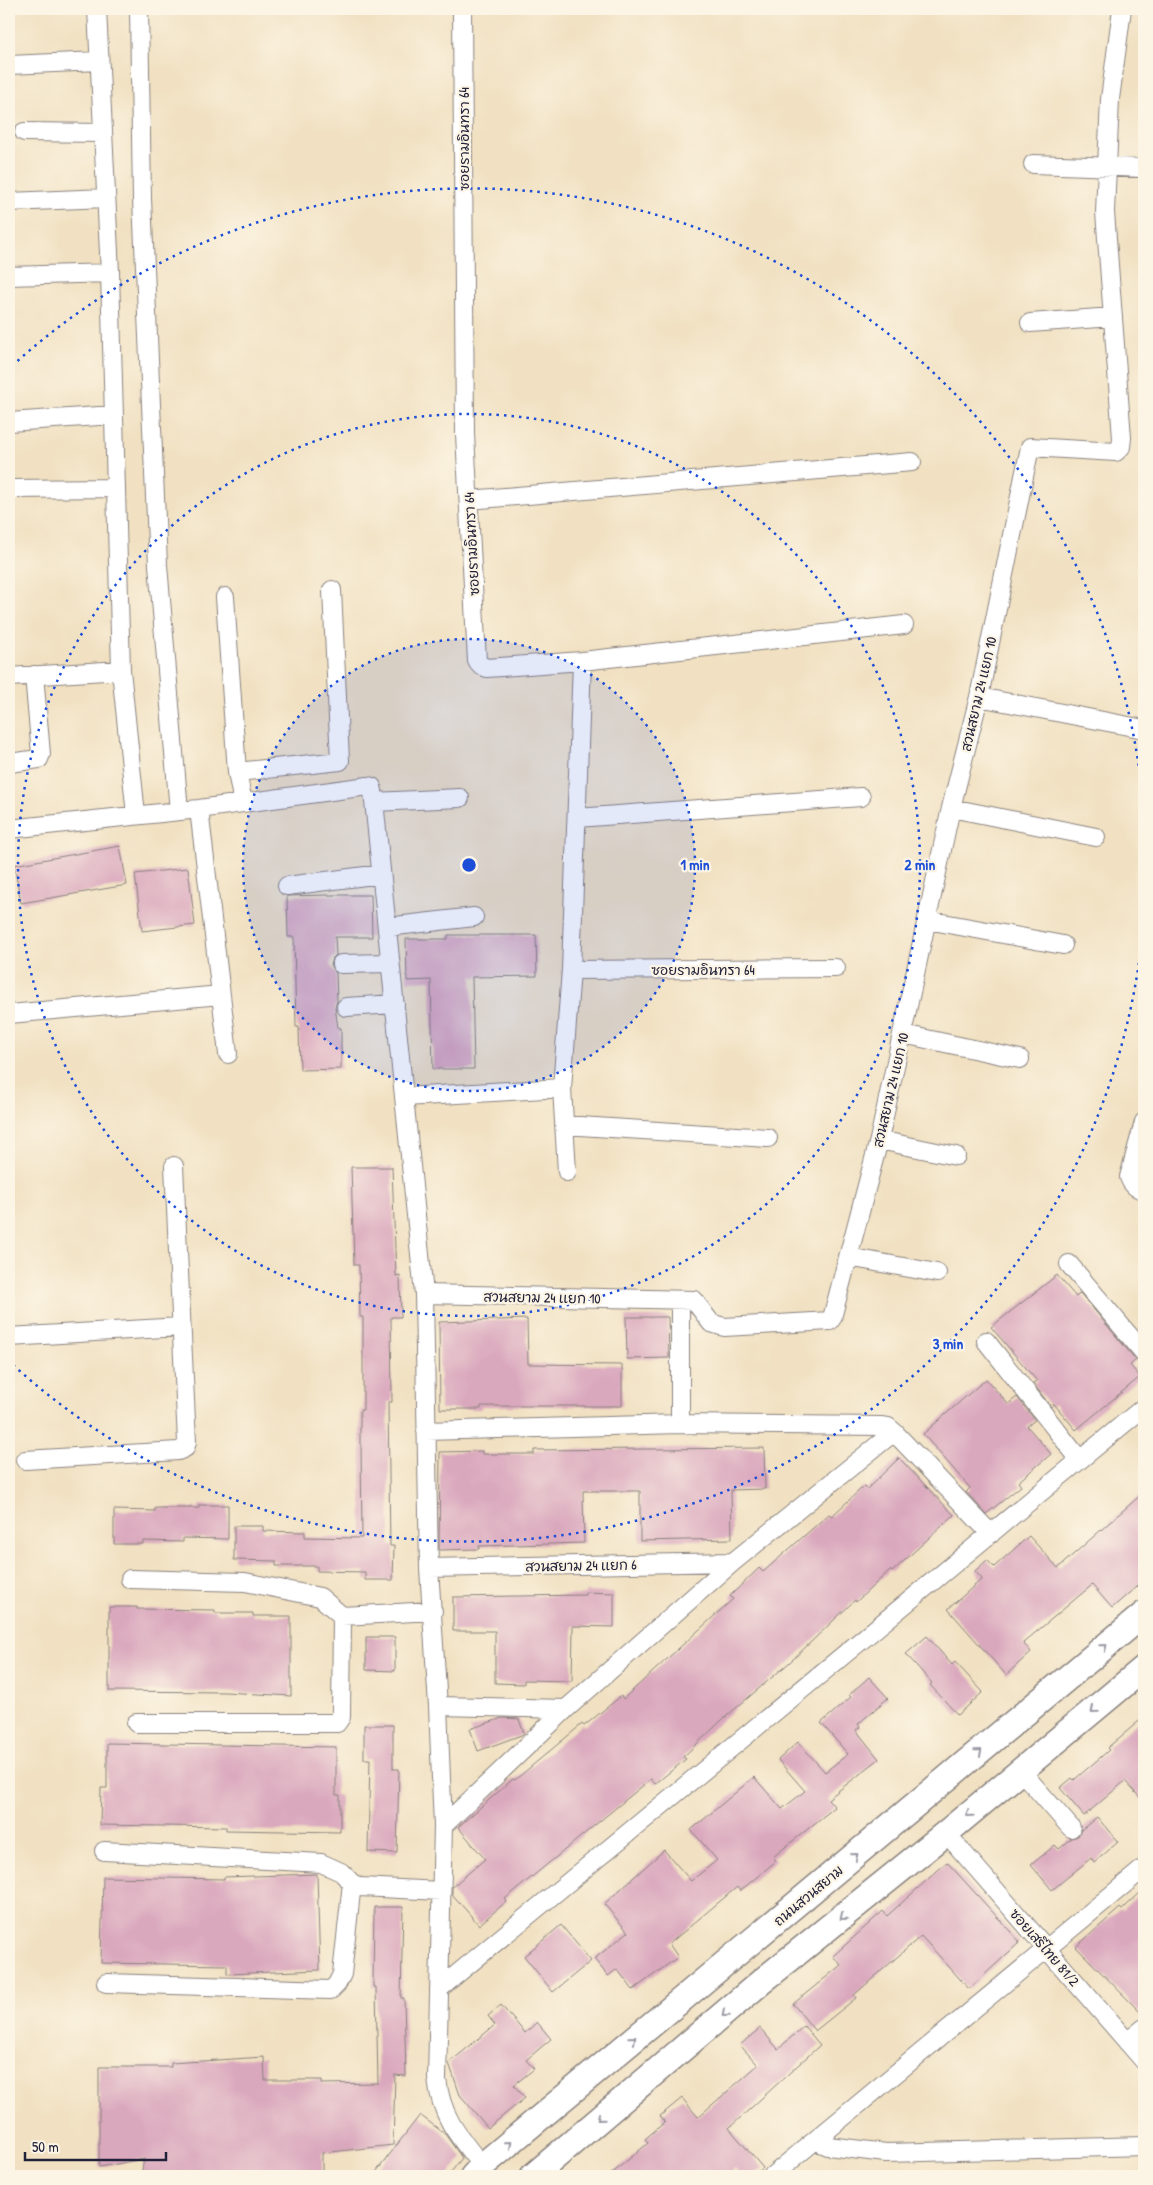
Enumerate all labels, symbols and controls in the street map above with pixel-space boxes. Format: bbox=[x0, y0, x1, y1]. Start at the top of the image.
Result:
street label: ซอยรามอินทรา 64 bbox=[454, 87, 473, 191]
street label: ซอยรามอินทรา 64 bbox=[459, 492, 483, 596]
street label: สวนสยาม 24 แยก 10 bbox=[956, 635, 1000, 753]
text: 1 min bbox=[680, 854, 710, 875]
text: 2 min bbox=[905, 854, 936, 875]
centre of rings bbox=[460, 856, 478, 874]
street label: ซอยรามอินทรา 64 bbox=[651, 960, 755, 979]
street label: สวนสยาม 24 แยก 10 bbox=[868, 1031, 912, 1149]
street label: สวนสยาม 24 แยก 10 bbox=[483, 1286, 601, 1308]
text: 3 min bbox=[933, 1333, 963, 1354]
street label: สวนสยาม 24 แยก 6 bbox=[525, 1555, 637, 1575]
one-way arrow bbox=[1098, 1645, 1107, 1653]
one-way arrow bbox=[1090, 1705, 1099, 1714]
one-way arrow bbox=[974, 1748, 983, 1757]
one-way arrow bbox=[965, 1809, 974, 1818]
one-way arrow bbox=[849, 1852, 858, 1861]
street label: ถนนสวนสยาม bbox=[769, 1860, 847, 1930]
street label: ซอยเสรีไทย 81/2 bbox=[1006, 1904, 1084, 1990]
one-way arrow bbox=[839, 1911, 848, 1920]
one-way arrow bbox=[721, 2009, 730, 2018]
one-way arrow bbox=[628, 2036, 637, 2045]
one-way arrow bbox=[597, 2113, 606, 2121]
scale bar bbox=[25, 2130, 166, 2162]
text: 50 m bbox=[32, 2136, 59, 2157]
one-way arrow bbox=[503, 2141, 512, 2149]

